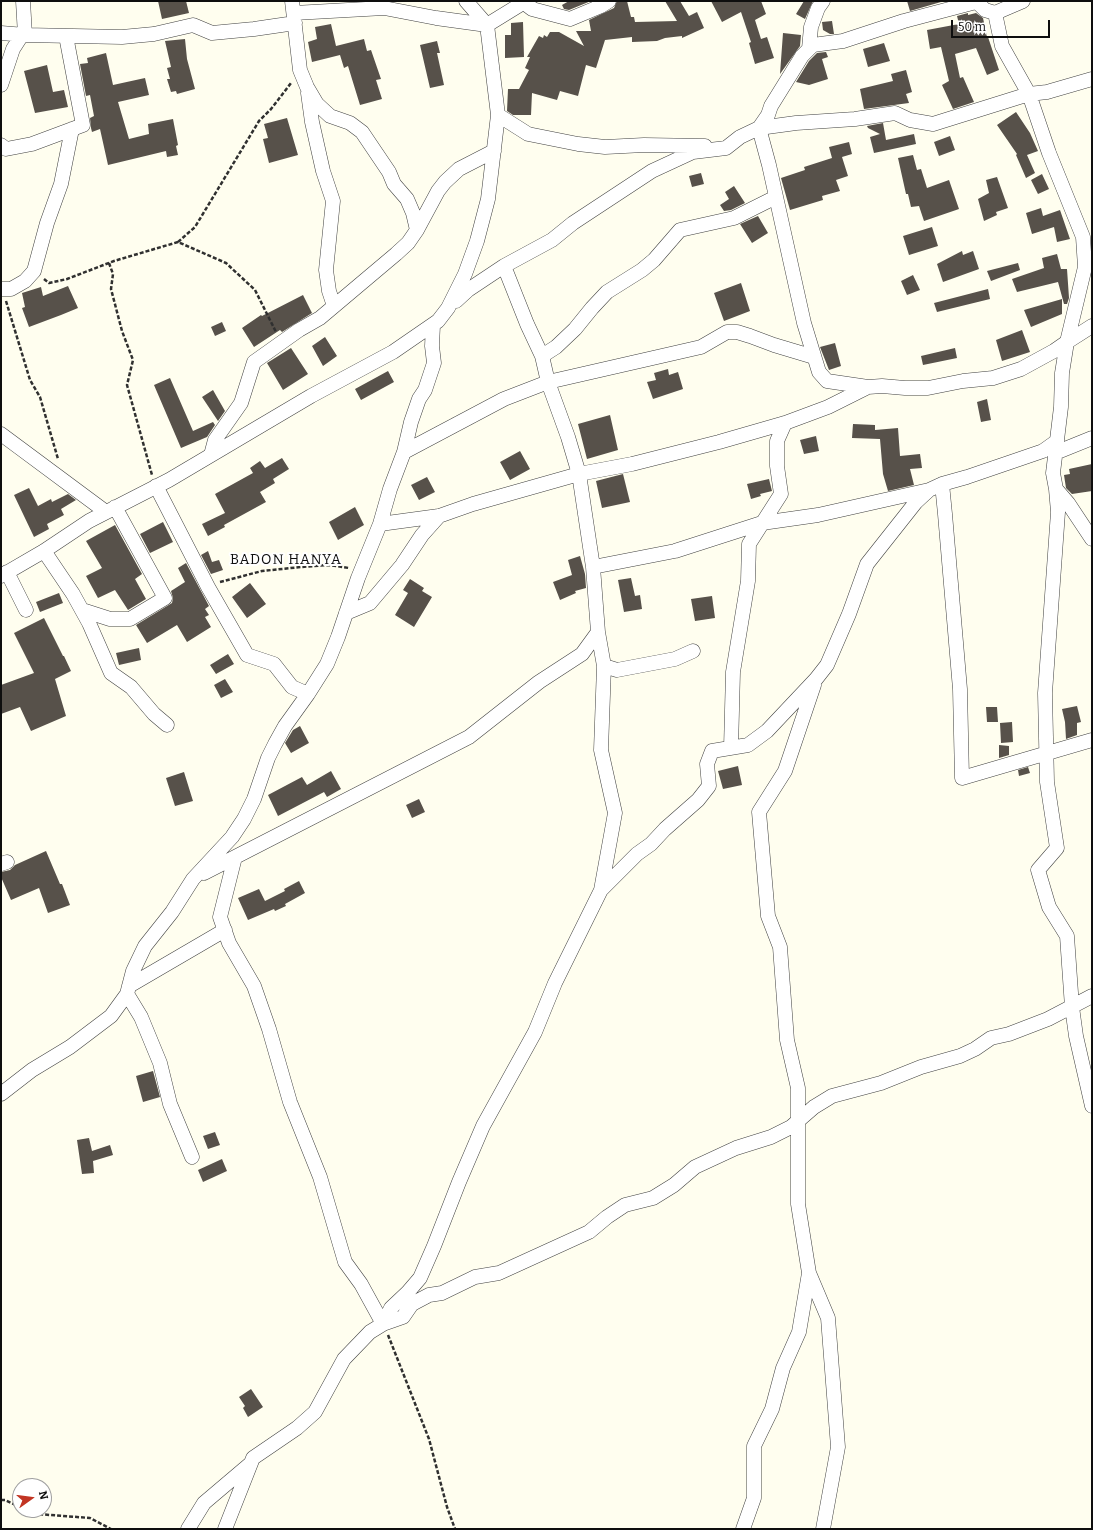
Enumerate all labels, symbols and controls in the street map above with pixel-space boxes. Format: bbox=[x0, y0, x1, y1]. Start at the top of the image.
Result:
scale bar bbox=[953, 12, 1052, 38]
text: 50 m bbox=[958, 20, 986, 34]
district label: BADON HANYA bbox=[230, 552, 342, 568]
north arrow bbox=[12, 1478, 52, 1518]
text: N bbox=[36, 1490, 50, 1501]

